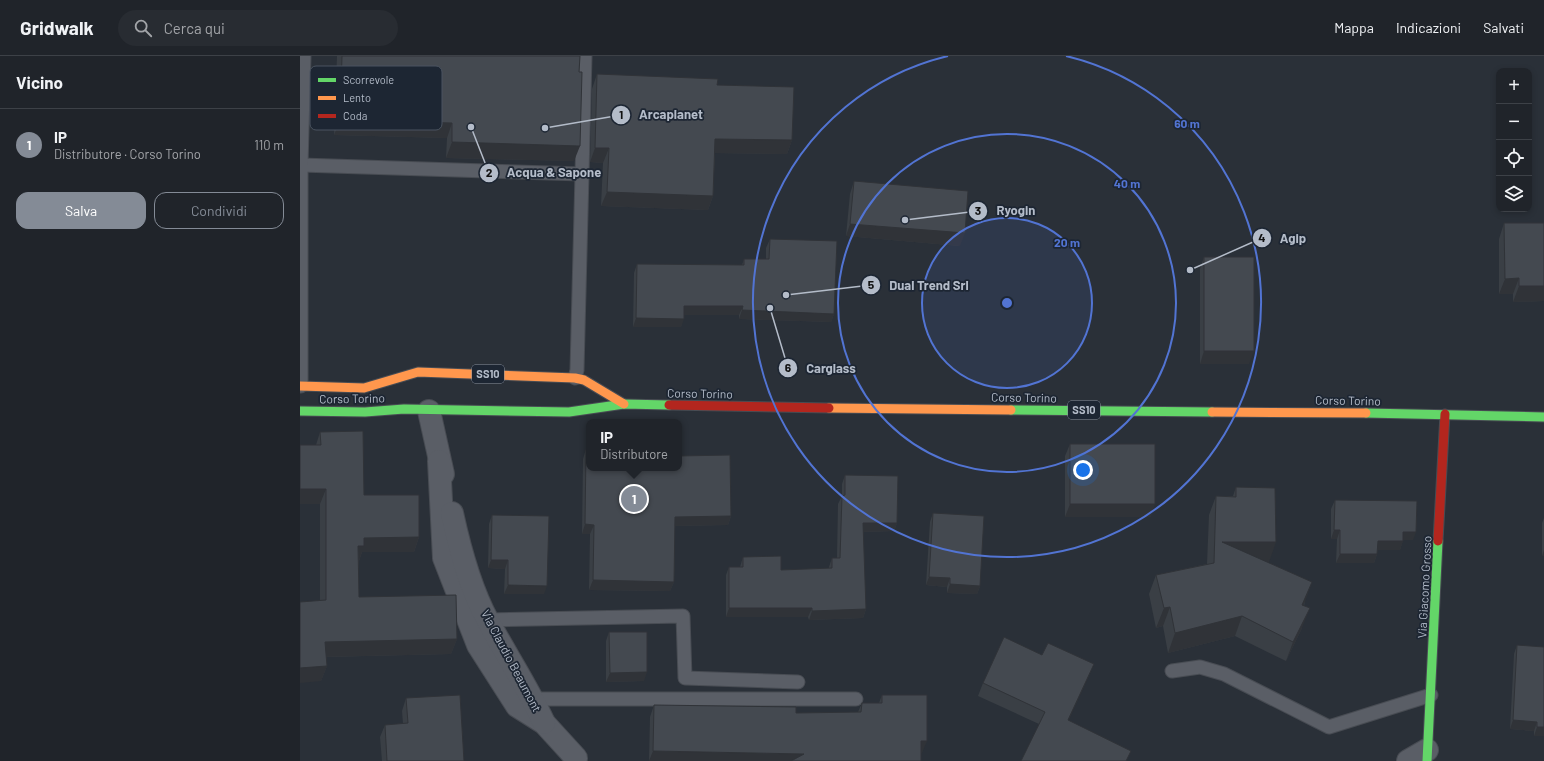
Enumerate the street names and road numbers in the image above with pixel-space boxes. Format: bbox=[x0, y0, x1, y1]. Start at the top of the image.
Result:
road number: SS10 bbox=[472, 365, 504, 383]
street label: Corso Torino bbox=[667, 385, 733, 401]
street label: Corso Torino bbox=[991, 389, 1057, 405]
street label: Corso Torino bbox=[319, 390, 385, 406]
street label: Corso Torino bbox=[1315, 392, 1381, 408]
road number: SS10 bbox=[1068, 401, 1100, 419]
street label: Via Giacomo Grosso bbox=[1414, 535, 1434, 639]
street label: Via Claudio Beaumont bbox=[479, 607, 545, 714]

